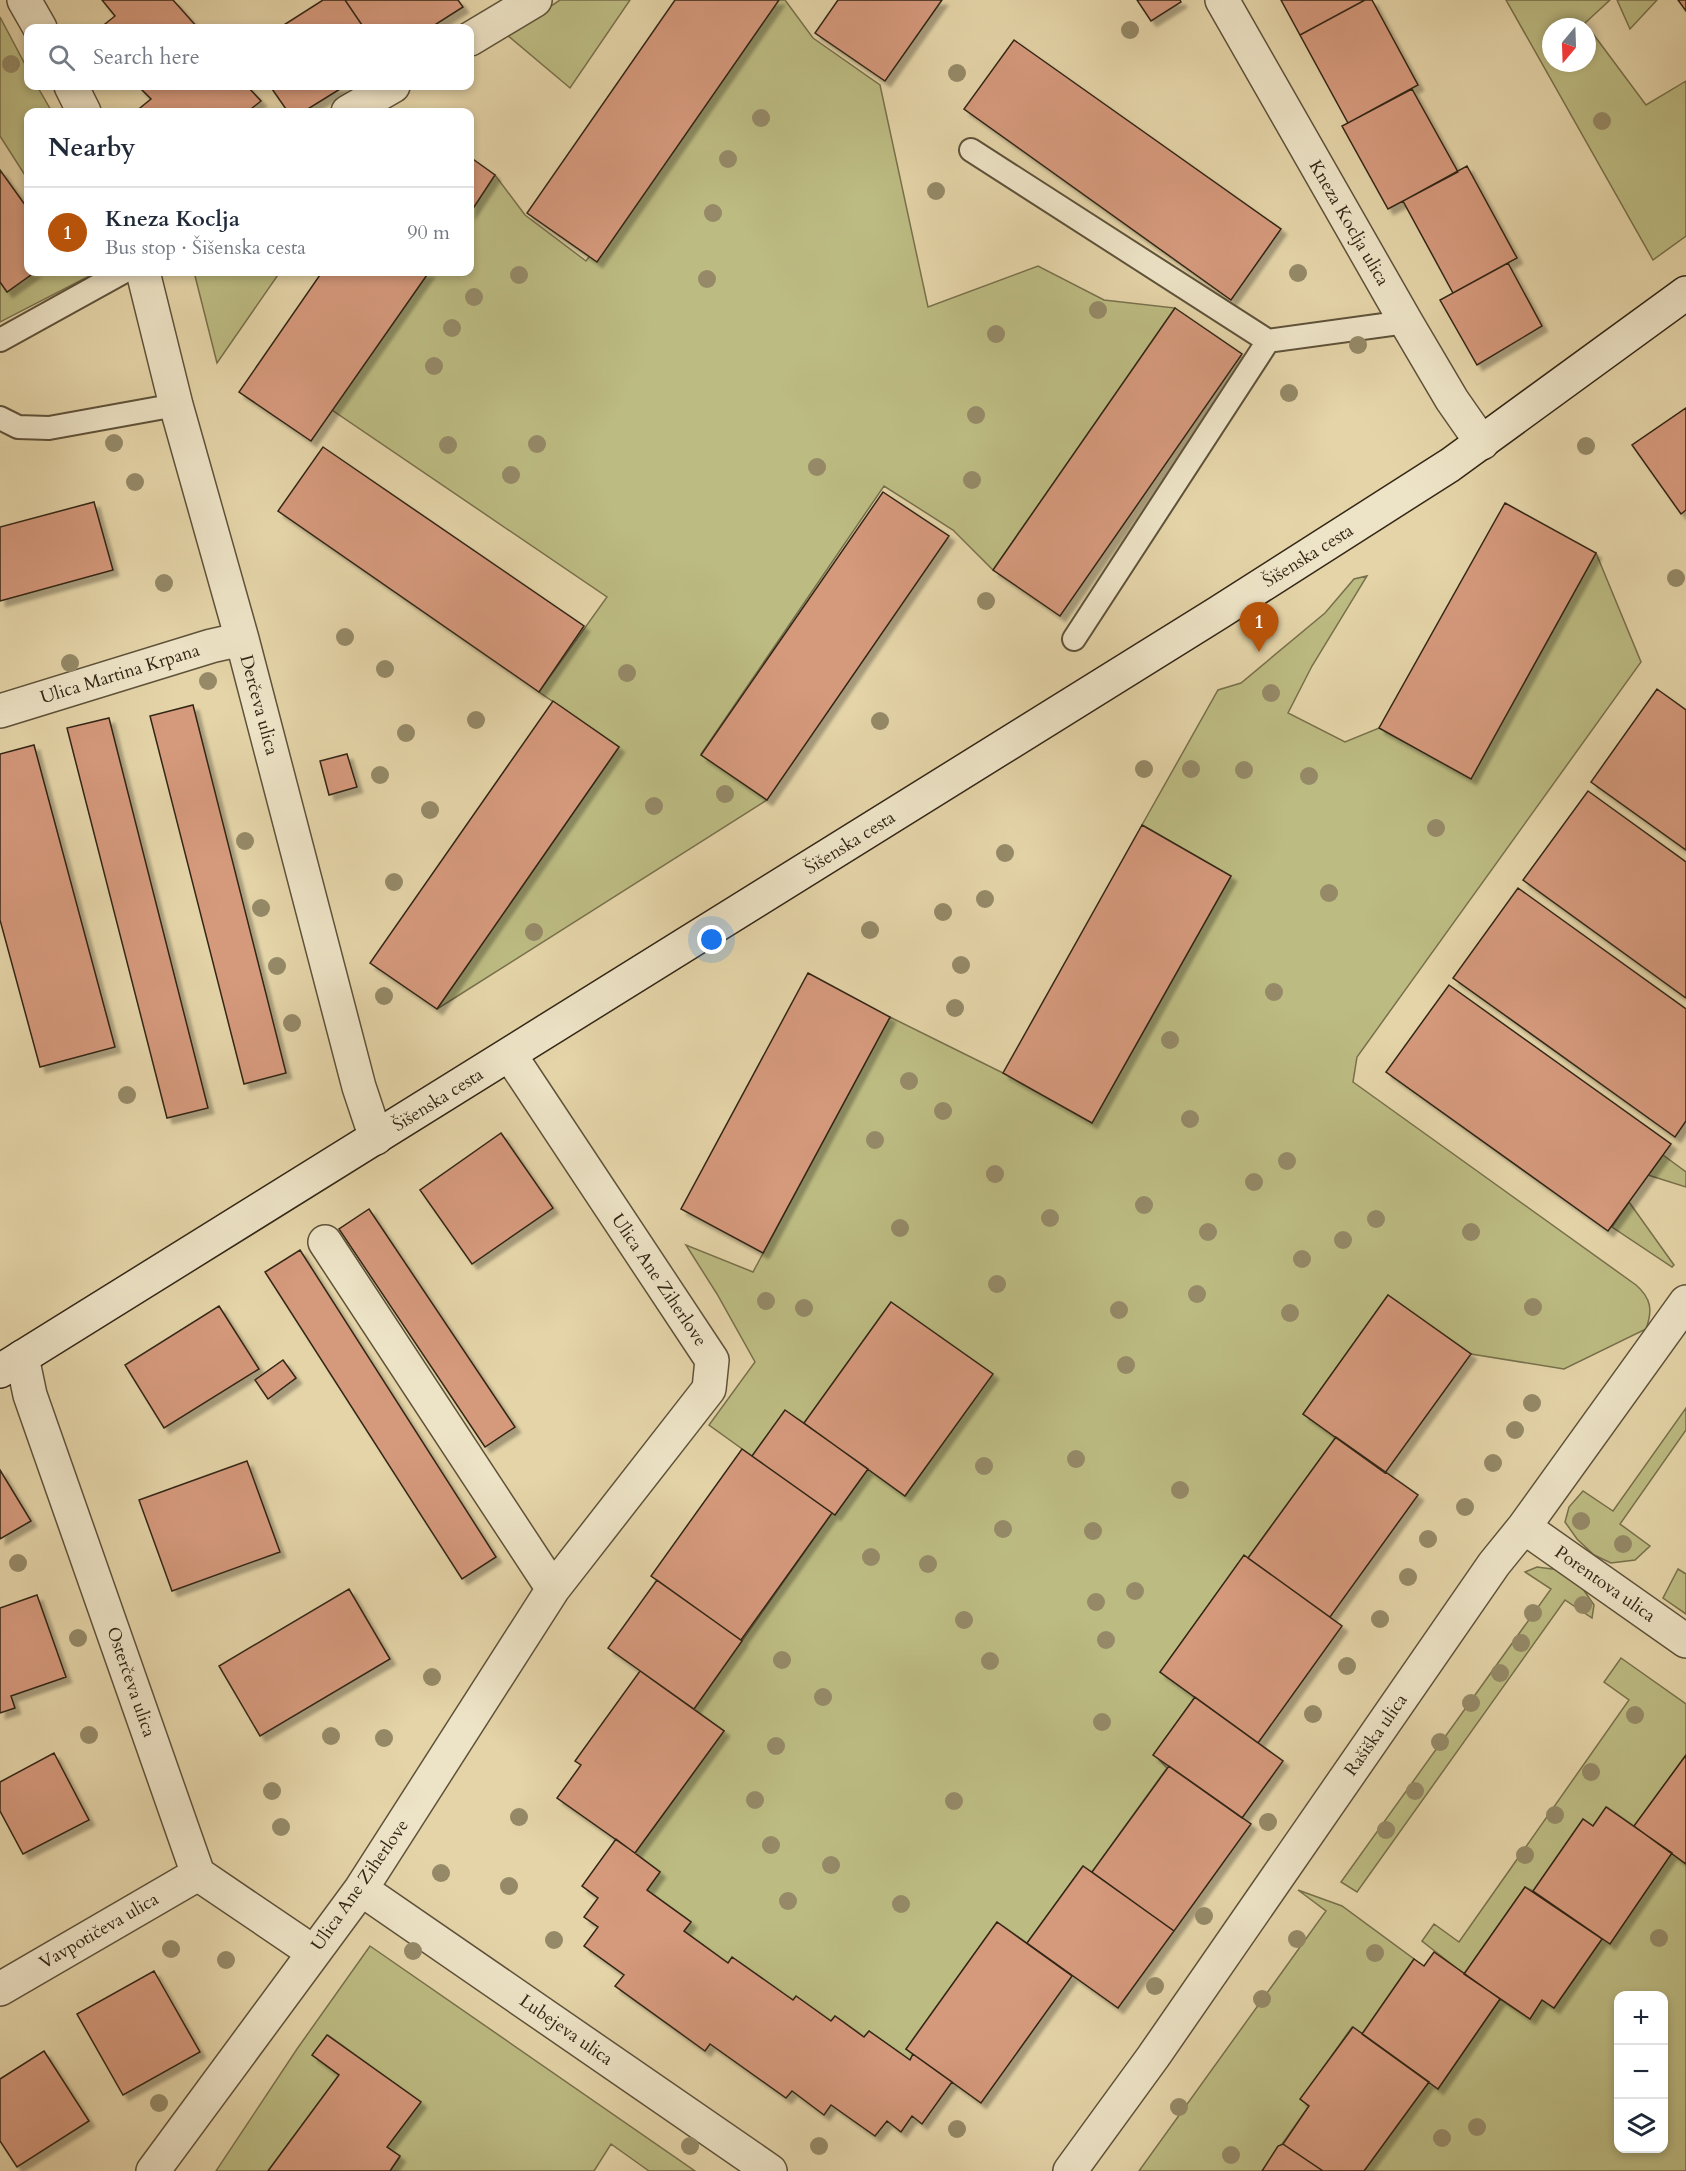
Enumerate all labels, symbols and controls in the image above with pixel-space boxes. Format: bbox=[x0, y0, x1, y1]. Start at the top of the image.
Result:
north arrow bbox=[1542, 18, 1596, 72]
search box bbox=[24, 24, 474, 90]
icon: search bbox=[45, 41, 78, 74]
text: Search here bbox=[93, 42, 200, 72]
text: Nearby bbox=[48, 130, 136, 165]
street label: Kneza Koclja ulica bbox=[1303, 155, 1395, 291]
text: Kneza Koclja bbox=[105, 204, 240, 234]
text: 1 bbox=[62, 219, 73, 246]
text: 90 m bbox=[407, 219, 450, 246]
text: Bus stop · Šišenska cesta bbox=[105, 234, 306, 261]
street label: Šišenska cesta bbox=[1258, 518, 1358, 594]
pin: 1 bbox=[1240, 602, 1278, 652]
street label: Ulica Martina Krpana bbox=[37, 638, 203, 710]
street label: Derčeva ulica bbox=[234, 652, 284, 758]
street label: Šišenska cesta bbox=[800, 805, 900, 881]
your location bbox=[697, 925, 726, 954]
street label: Šišenska cesta bbox=[388, 1062, 488, 1138]
street label: Ulica Ane Ziherlove bbox=[605, 1209, 713, 1351]
street label: Porentova ulica bbox=[1550, 1540, 1661, 1628]
street label: Osterčeva ulica bbox=[100, 1623, 162, 1741]
street label: Rašiška ulica bbox=[1338, 1689, 1414, 1781]
street label: Ulica Ane Ziherlove bbox=[305, 1814, 415, 1956]
street label: Vavpotičeva ulica bbox=[35, 1887, 163, 1975]
street label: Lubejeva ulica bbox=[514, 1988, 618, 2072]
map controls bbox=[1614, 1991, 1668, 2153]
button: + bbox=[1614, 1991, 1668, 2045]
button: − bbox=[1614, 2045, 1668, 2099]
button: layers bbox=[1614, 2099, 1668, 2153]

